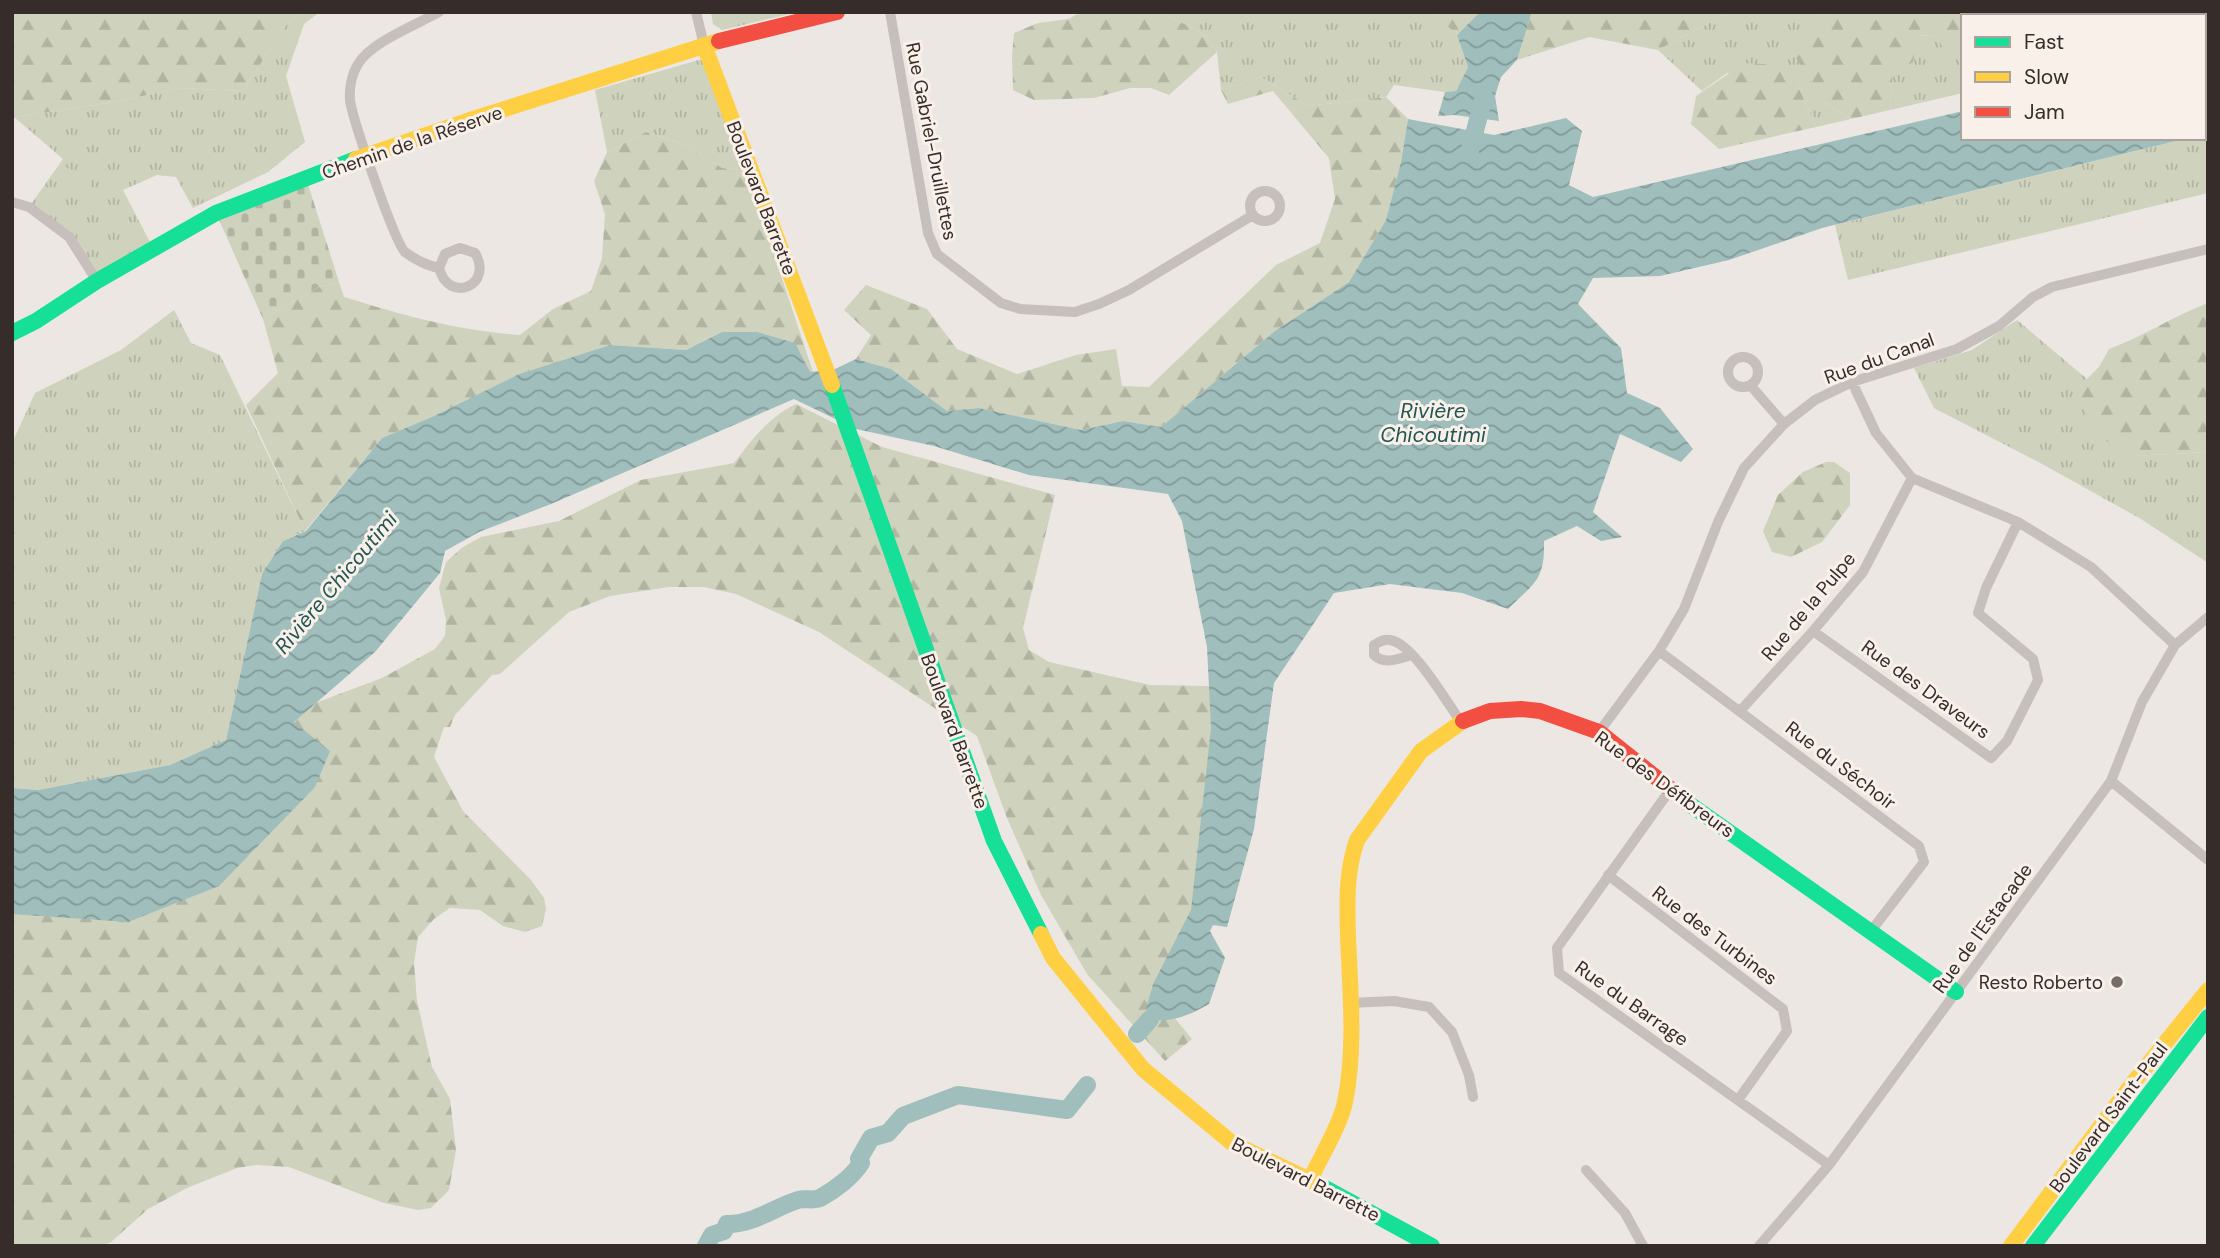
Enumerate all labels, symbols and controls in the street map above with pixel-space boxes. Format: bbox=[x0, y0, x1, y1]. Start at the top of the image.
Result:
legend bbox=[1961, 14, 2206, 140]
text: Fast bbox=[2024, 28, 2064, 56]
street label: Rue Gabriel-Druillettes bbox=[900, 40, 963, 242]
text: Slow bbox=[2024, 63, 2069, 91]
text: Jam bbox=[2024, 98, 2065, 126]
street label: Chemin de la Réserve bbox=[319, 100, 506, 185]
street label: Boulevard Barrette bbox=[721, 118, 802, 279]
street label: Rue du Canal bbox=[1821, 327, 1938, 390]
water label: Rivière Chicoutimi bbox=[1380, 397, 1487, 449]
water label: Rivière Chicoutimi bbox=[268, 505, 404, 660]
street label: Rue de la Pulpe bbox=[1756, 547, 1861, 666]
street label: Rue des Draveurs bbox=[1856, 634, 1995, 745]
street label: Boulevard Barrette bbox=[915, 650, 994, 812]
street label: Rue du Séchoir bbox=[1780, 716, 1901, 815]
street label: Rue des Défibreurs bbox=[1590, 725, 1739, 844]
street label: Rue de l'Estacade bbox=[1927, 858, 2038, 998]
street label: Rue des Turbines bbox=[1647, 880, 1782, 991]
street label: Rue du Barrage bbox=[1570, 955, 1693, 1052]
place label: Resto Roberto bbox=[1979, 970, 2103, 995]
marker: Resto Roberto bbox=[2109, 974, 2125, 990]
street label: Boulevard Saint-Paul bbox=[2044, 1037, 2173, 1198]
street label: Boulevard Barrette bbox=[1227, 1131, 1384, 1228]

